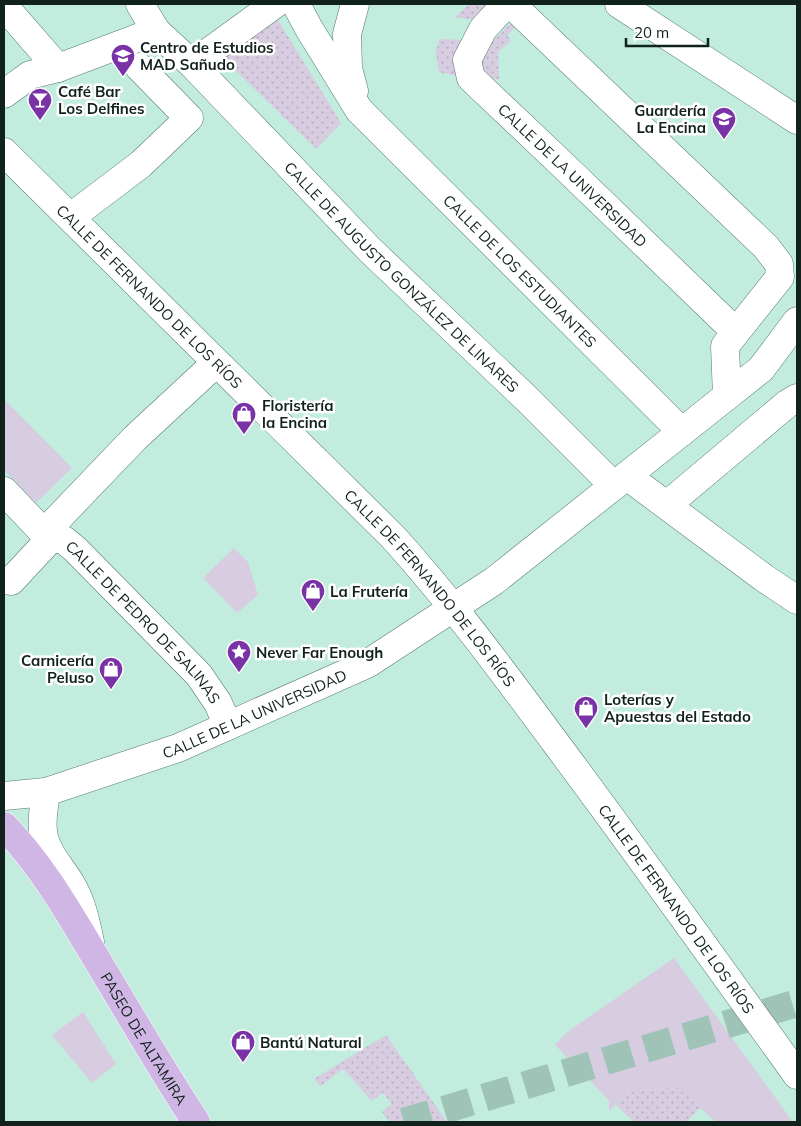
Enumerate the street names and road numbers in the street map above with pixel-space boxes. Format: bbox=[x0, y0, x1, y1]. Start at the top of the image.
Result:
street label: CALLE DE LA UNIVERSIDAD bbox=[494, 99, 651, 251]
street label: CALLE DE AUGUSTO GONZÁLEZ DE LINARES bbox=[281, 157, 523, 396]
street label: CALLE DE LOS ESTUDIANTES bbox=[440, 190, 601, 351]
street label: CALLE DE FERNANDO DE LOS RÍOS bbox=[53, 200, 247, 392]
street label: CALLE DE FERNANDO DE LOS RÍOS bbox=[341, 485, 520, 690]
street label: CALLE DE PEDRO DE SALINAS bbox=[62, 536, 225, 707]
street label: CALLE DE LA UNIVERSIDAD bbox=[160, 665, 349, 762]
street label: CALLE DE FERNANDO DE LOS RÍOS bbox=[595, 800, 759, 1017]
street label: PASEO DE ALTAMIRA bbox=[97, 969, 192, 1108]

